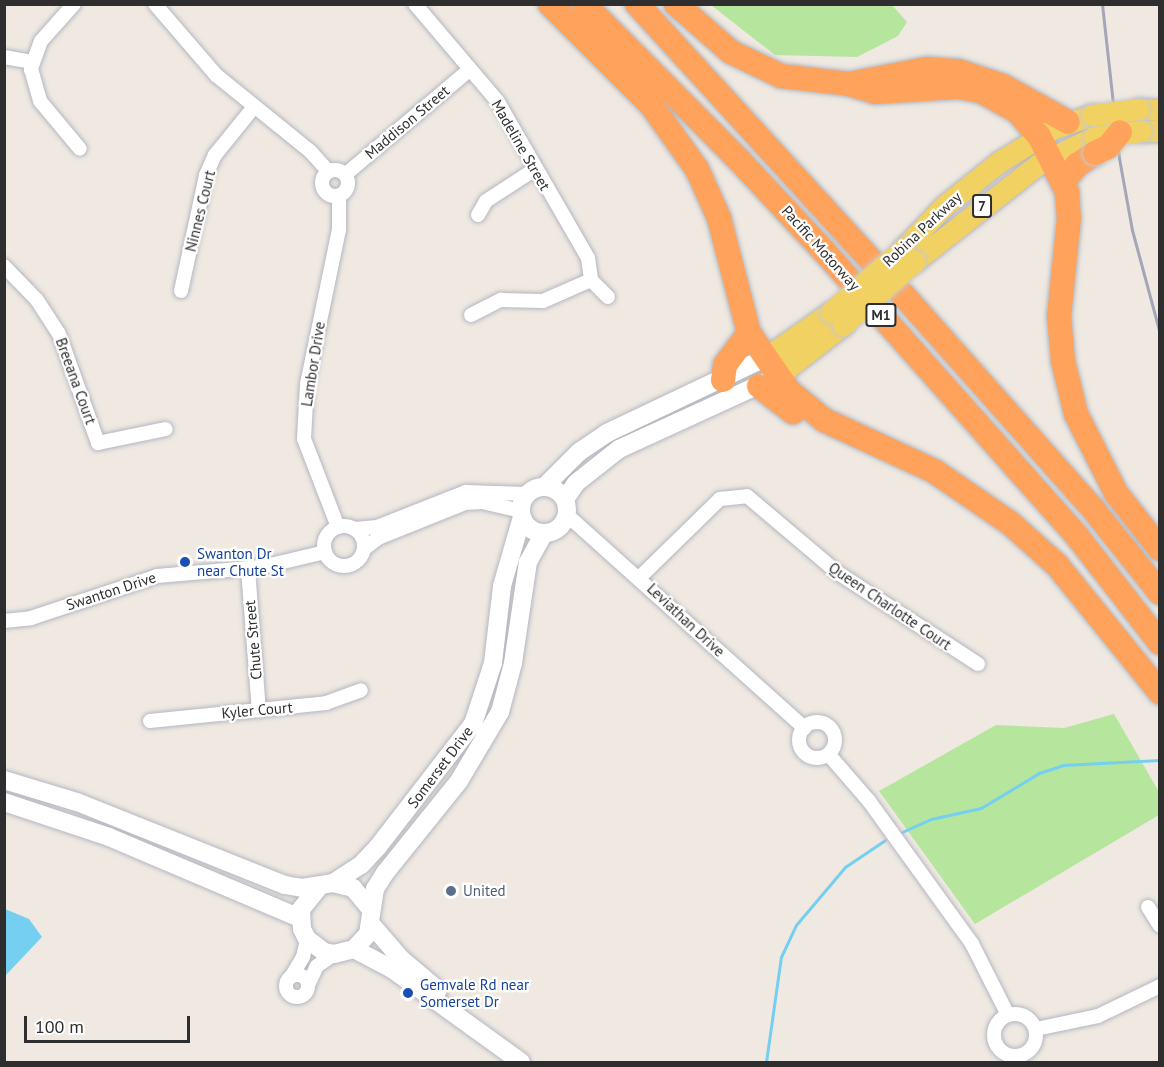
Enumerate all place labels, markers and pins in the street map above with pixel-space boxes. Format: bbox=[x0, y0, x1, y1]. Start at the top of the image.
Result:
place label: Swanton Dr near Chute St bbox=[197, 544, 284, 579]
marker: Swanton Dr near Chute St bbox=[178, 555, 192, 569]
place label: United bbox=[463, 882, 506, 900]
marker: United bbox=[444, 884, 458, 898]
place label: Gemvale Rd near Somerset Dr bbox=[420, 975, 529, 1010]
marker: Gemvale Rd near Somerset Dr bbox=[401, 986, 415, 1000]

